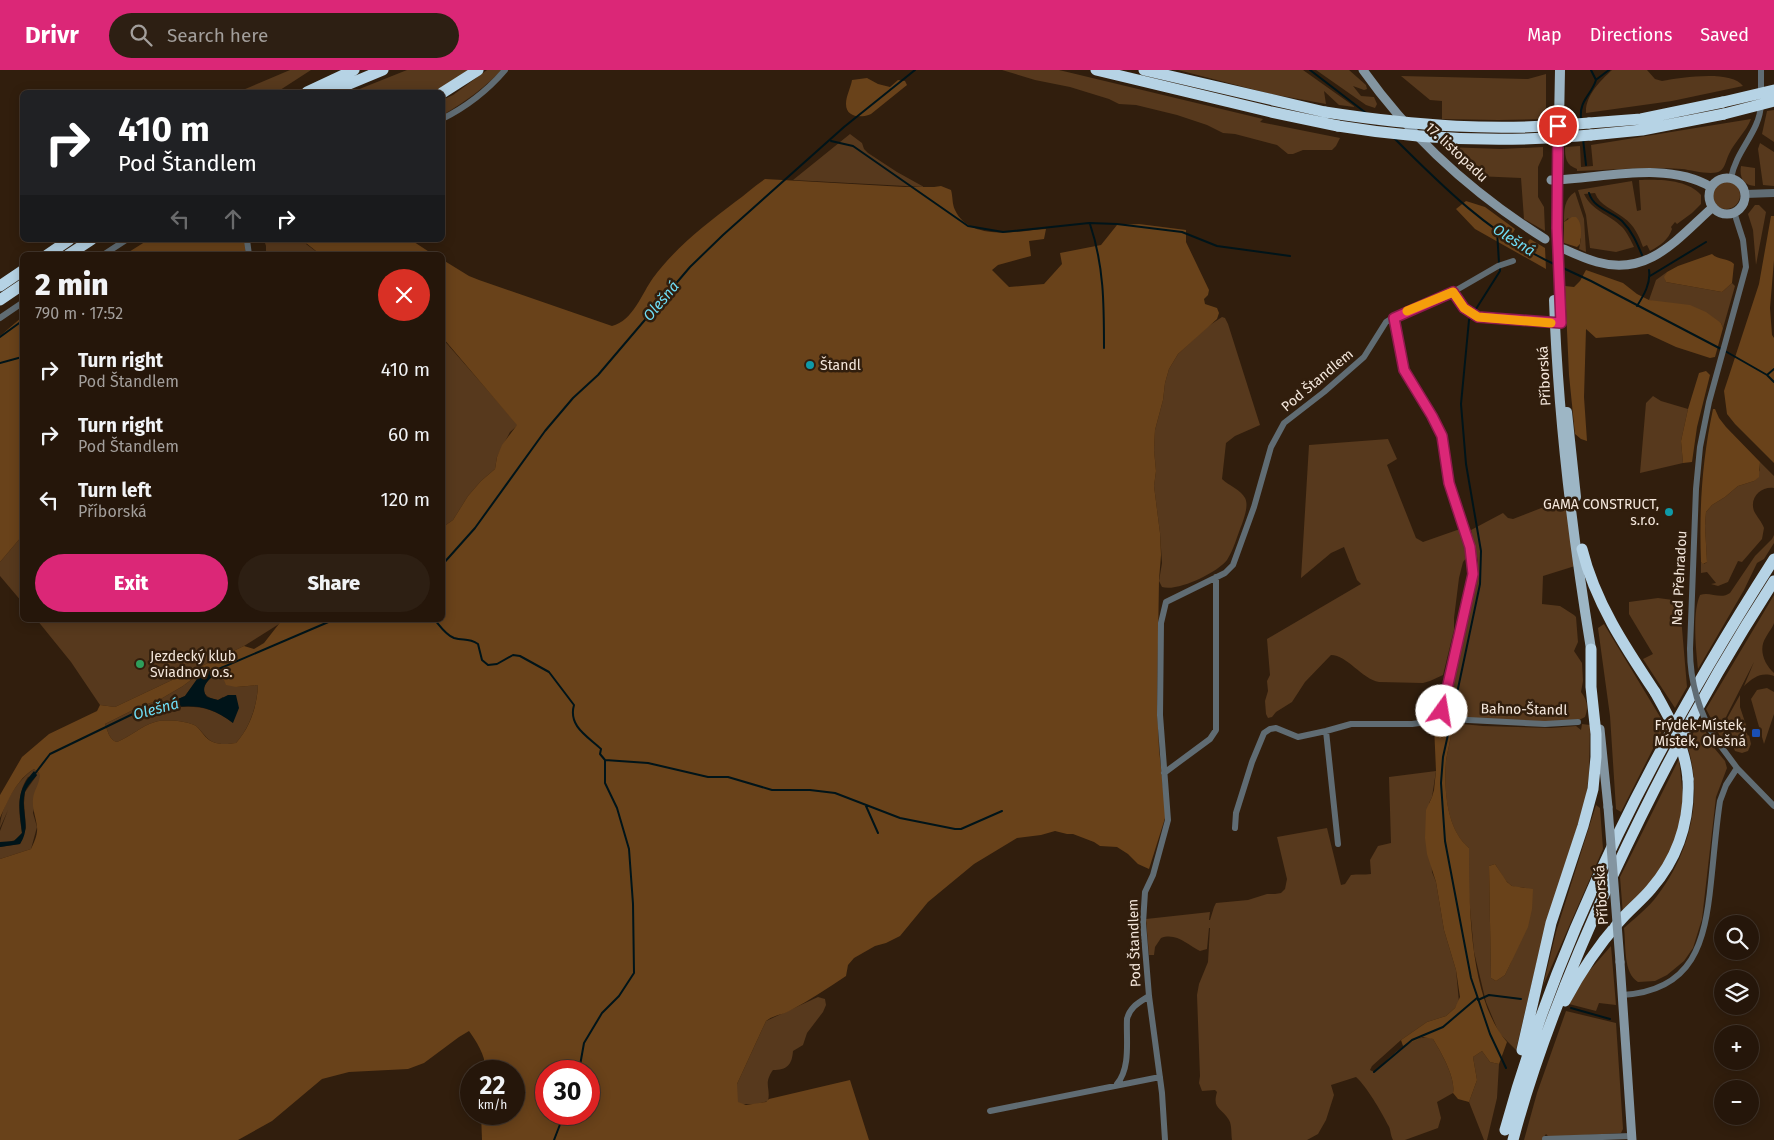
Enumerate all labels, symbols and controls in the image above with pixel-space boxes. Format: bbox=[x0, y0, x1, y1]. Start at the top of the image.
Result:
search box bbox=[109, 13, 459, 58]
text: Drivr bbox=[25, 21, 79, 49]
icon: search bbox=[127, 21, 155, 49]
text: Search here bbox=[167, 24, 268, 47]
text: Map bbox=[1527, 24, 1562, 46]
text: Directions bbox=[1590, 24, 1672, 46]
text: Saved bbox=[1700, 24, 1749, 46]
pin bbox=[1537, 105, 1579, 147]
text: 410 m bbox=[118, 108, 210, 150]
icon: right bbox=[35, 110, 100, 175]
icon: arrive bbox=[1544, 112, 1572, 140]
street label: 17. listopadu bbox=[1422, 119, 1491, 186]
text: Pod Štandlem bbox=[118, 150, 257, 177]
icon: left bbox=[166, 205, 194, 233]
icon: ahead bbox=[219, 205, 247, 233]
icon: right bbox=[272, 205, 300, 233]
water label: Olešná bbox=[1490, 220, 1538, 260]
text: 2 min bbox=[35, 267, 108, 303]
button: close bbox=[378, 269, 430, 321]
water label: Olešná bbox=[639, 277, 683, 325]
text: 790 m · 17:52 bbox=[35, 304, 123, 323]
street label: Pod Štandlem bbox=[1277, 345, 1357, 415]
street label: Příborská bbox=[1534, 345, 1555, 406]
text: Turn right bbox=[78, 349, 163, 372]
icon: right bbox=[35, 356, 63, 384]
place label: Štandl bbox=[820, 356, 861, 374]
text: 410 m bbox=[381, 358, 430, 381]
marker: Štandl bbox=[804, 359, 816, 371]
text: Pod Štandlem bbox=[78, 372, 179, 391]
text: Turn right bbox=[78, 414, 163, 437]
icon: right bbox=[35, 421, 63, 449]
text: 60 m bbox=[388, 423, 430, 446]
text: Pod Štandlem bbox=[78, 437, 179, 456]
text: Turn left bbox=[78, 479, 152, 502]
icon: left bbox=[35, 486, 63, 514]
text: 120 m bbox=[380, 488, 430, 511]
place label: GAMA CONSTRUCT, s.r.o. bbox=[1543, 496, 1659, 529]
text: Příborská bbox=[78, 502, 147, 521]
marker: GAMA CONSTRUCT, s.r.o. bbox=[1663, 506, 1675, 518]
street label: Nad Přehradou bbox=[1669, 530, 1690, 626]
button: Exit bbox=[35, 554, 228, 612]
button: Share bbox=[238, 554, 430, 612]
place label: Jezdecký klub Sviadnov o.s. bbox=[150, 648, 236, 681]
marker: Jezdecký klub Sviadnov o.s. bbox=[134, 658, 146, 670]
position arrow bbox=[1415, 684, 1467, 736]
water label: Olešná bbox=[131, 694, 181, 724]
street label: Bahno-Štandl bbox=[1481, 699, 1567, 719]
place label: Frýdek-Místek, Místek, Olešná bbox=[1654, 717, 1746, 750]
marker: Frýdek-Místek, Místek, Olešná bbox=[1750, 727, 1762, 739]
street label: Příborská bbox=[1591, 864, 1612, 926]
street label: Pod Štandlem bbox=[1123, 899, 1145, 987]
map controls bbox=[1714, 915, 1759, 1125]
button: search bbox=[1714, 915, 1759, 960]
button: layers bbox=[1714, 970, 1759, 1015]
button: + bbox=[1714, 1025, 1759, 1070]
speed limit sign: 30 bbox=[535, 1060, 600, 1125]
text: 22 bbox=[480, 1071, 505, 1101]
button: − bbox=[1714, 1080, 1759, 1125]
text: km/h bbox=[478, 1098, 507, 1112]

